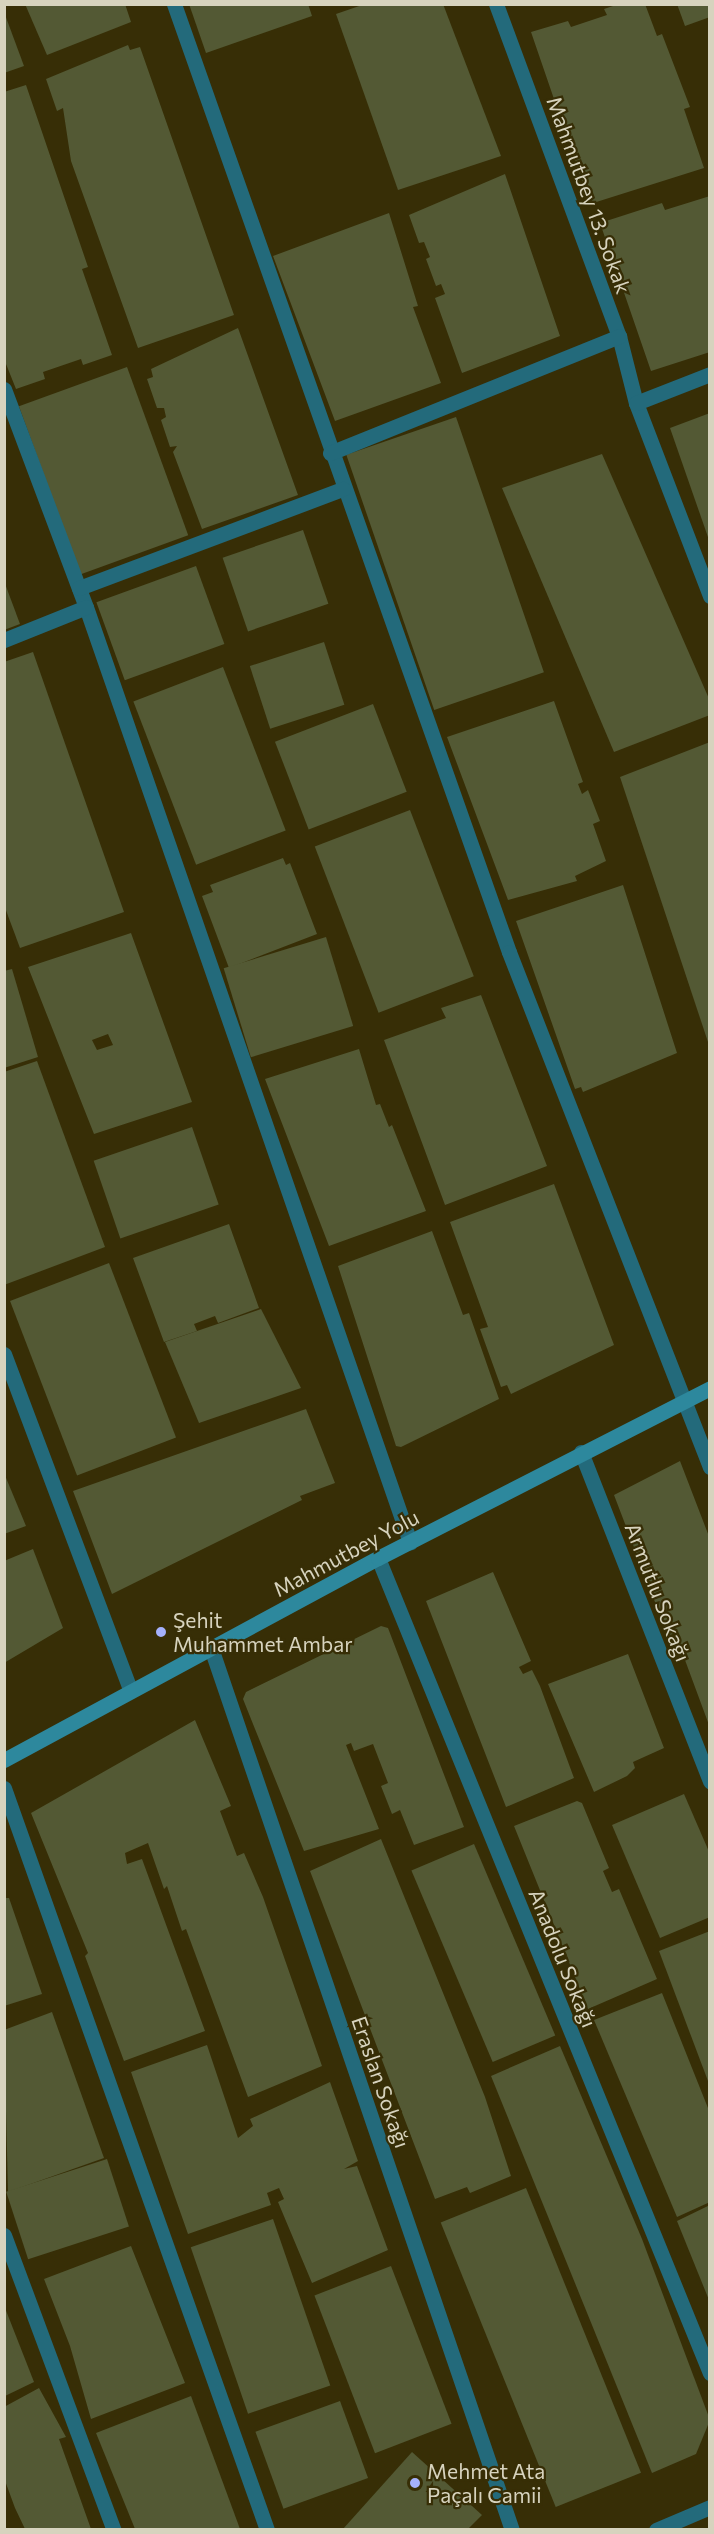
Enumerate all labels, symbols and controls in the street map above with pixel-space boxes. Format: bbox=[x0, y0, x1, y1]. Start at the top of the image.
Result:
street label: Mahmutbey 13. Sokak bbox=[542, 93, 636, 297]
street label: Mahmutbey Yolu bbox=[269, 1504, 423, 1602]
street label: Armutlu Sokağı bbox=[620, 1519, 696, 1665]
place label: Şehit Muhammet Ambar bbox=[173, 1607, 353, 1657]
marker: Şehit Muhammet Ambar bbox=[154, 1625, 168, 1639]
street label: Anadolu Sokağı bbox=[524, 1885, 602, 2031]
street label: Eraslan Sokağı bbox=[347, 2013, 415, 2151]
place label: Mehmet Ata Paçalı Camii bbox=[427, 2458, 545, 2508]
marker: Mehmet Ata Paçalı Camii bbox=[408, 2476, 422, 2490]

